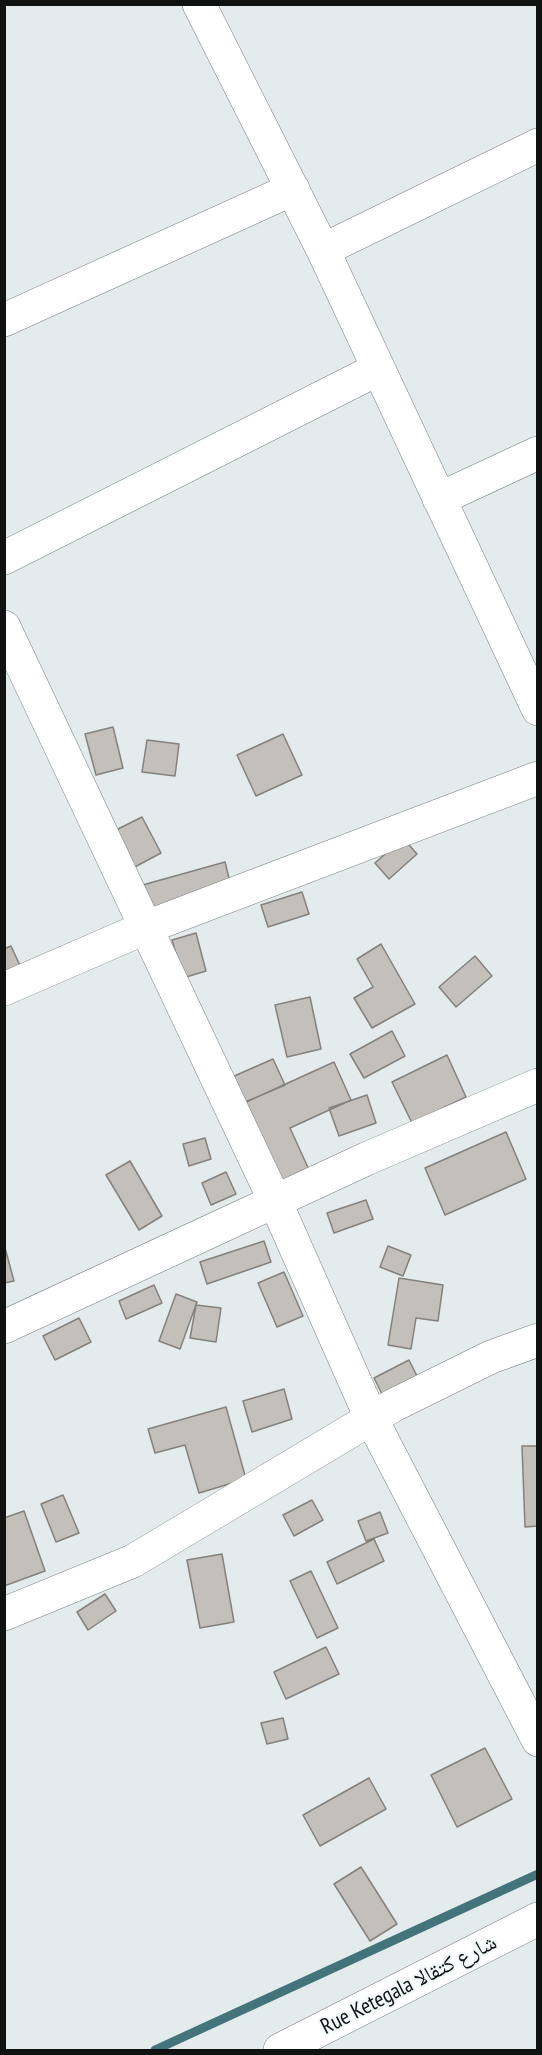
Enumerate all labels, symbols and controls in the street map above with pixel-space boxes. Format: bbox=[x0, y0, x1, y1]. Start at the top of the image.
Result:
street label: Rue Ketegala شارع كتقالا bbox=[317, 1929, 501, 2041]

